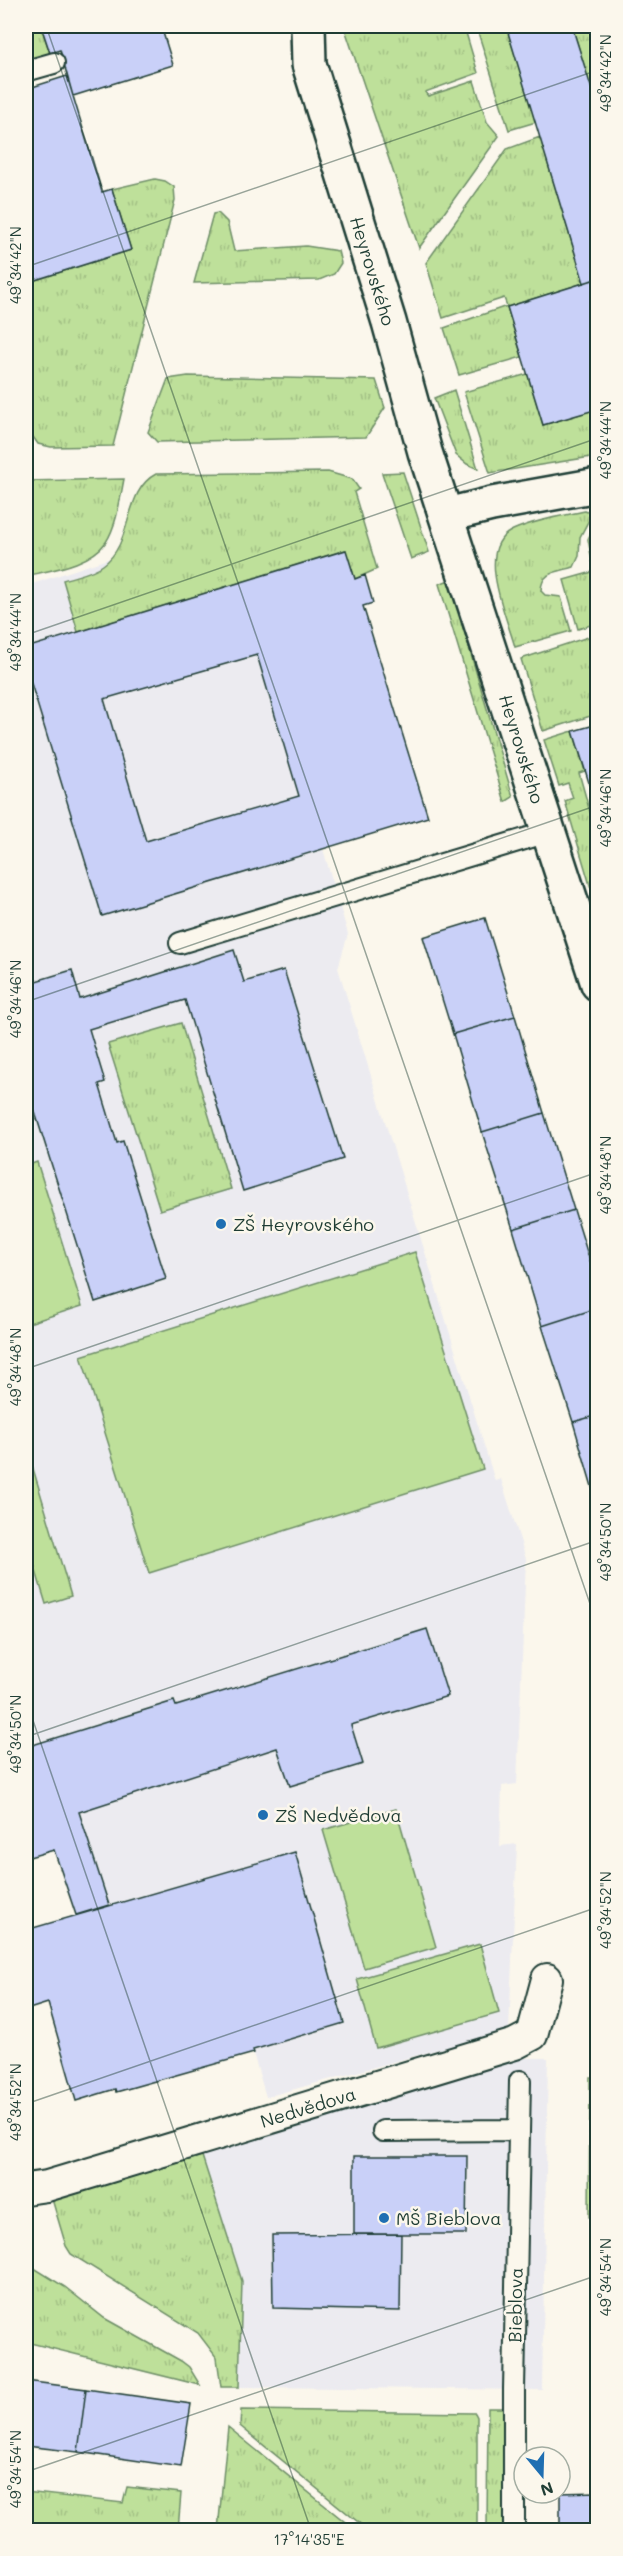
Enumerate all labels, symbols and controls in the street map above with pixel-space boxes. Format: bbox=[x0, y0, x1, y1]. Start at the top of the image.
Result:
text: 49°34'42"N bbox=[595, 34, 615, 112]
street label: Heyrovského bbox=[345, 214, 401, 329]
text: 49°34'42"N bbox=[5, 226, 25, 304]
text: 49°34'44"N bbox=[595, 401, 615, 479]
text: 49°34'44"N bbox=[5, 593, 25, 671]
street label: Heyrovského bbox=[494, 692, 550, 807]
text: 49°34'46"N bbox=[595, 769, 615, 847]
text: 49°34'46"N bbox=[5, 960, 25, 1038]
text: 49°34'48"N bbox=[595, 1136, 615, 1214]
place label: ZŠ Heyrovského bbox=[233, 1212, 374, 1236]
marker: ZŠ Heyrovského bbox=[214, 1217, 228, 1231]
text: 49°34'48"N bbox=[5, 1328, 25, 1406]
text: 49°34'50"N bbox=[595, 1503, 615, 1581]
text: 49°34'50"N bbox=[5, 1695, 25, 1773]
place label: ZŠ Nedvědova bbox=[275, 1803, 402, 1827]
marker: ZŠ Nedvědova bbox=[256, 1808, 270, 1822]
text: 49°34'52"N bbox=[595, 1871, 615, 1949]
text: 49°34'52"N bbox=[5, 2063, 25, 2141]
street label: Nedvědova bbox=[257, 2081, 359, 2133]
place label: MŠ Bieblova bbox=[396, 2206, 501, 2230]
marker: MŠ Bieblova bbox=[377, 2211, 391, 2225]
text: 49°34'54"N bbox=[595, 2238, 615, 2316]
street label: Bieblova bbox=[502, 2267, 528, 2343]
text: 49°34'54"N bbox=[5, 2430, 25, 2508]
north arrow bbox=[512, 2445, 572, 2505]
text: N bbox=[538, 2478, 556, 2502]
text: 17°14'35"E bbox=[273, 2529, 345, 2549]

